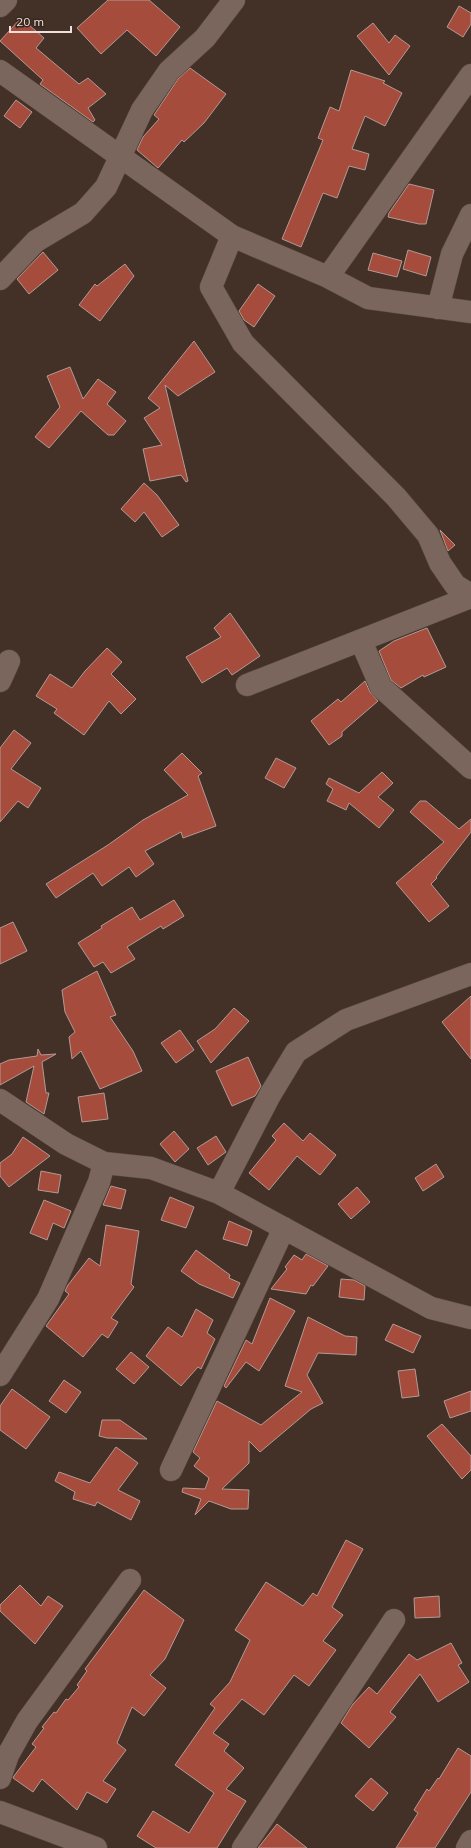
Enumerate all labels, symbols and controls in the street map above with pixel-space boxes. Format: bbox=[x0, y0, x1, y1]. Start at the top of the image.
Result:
scale bar bbox=[10, 8, 71, 34]
text: 20 m bbox=[16, 14, 44, 29]

